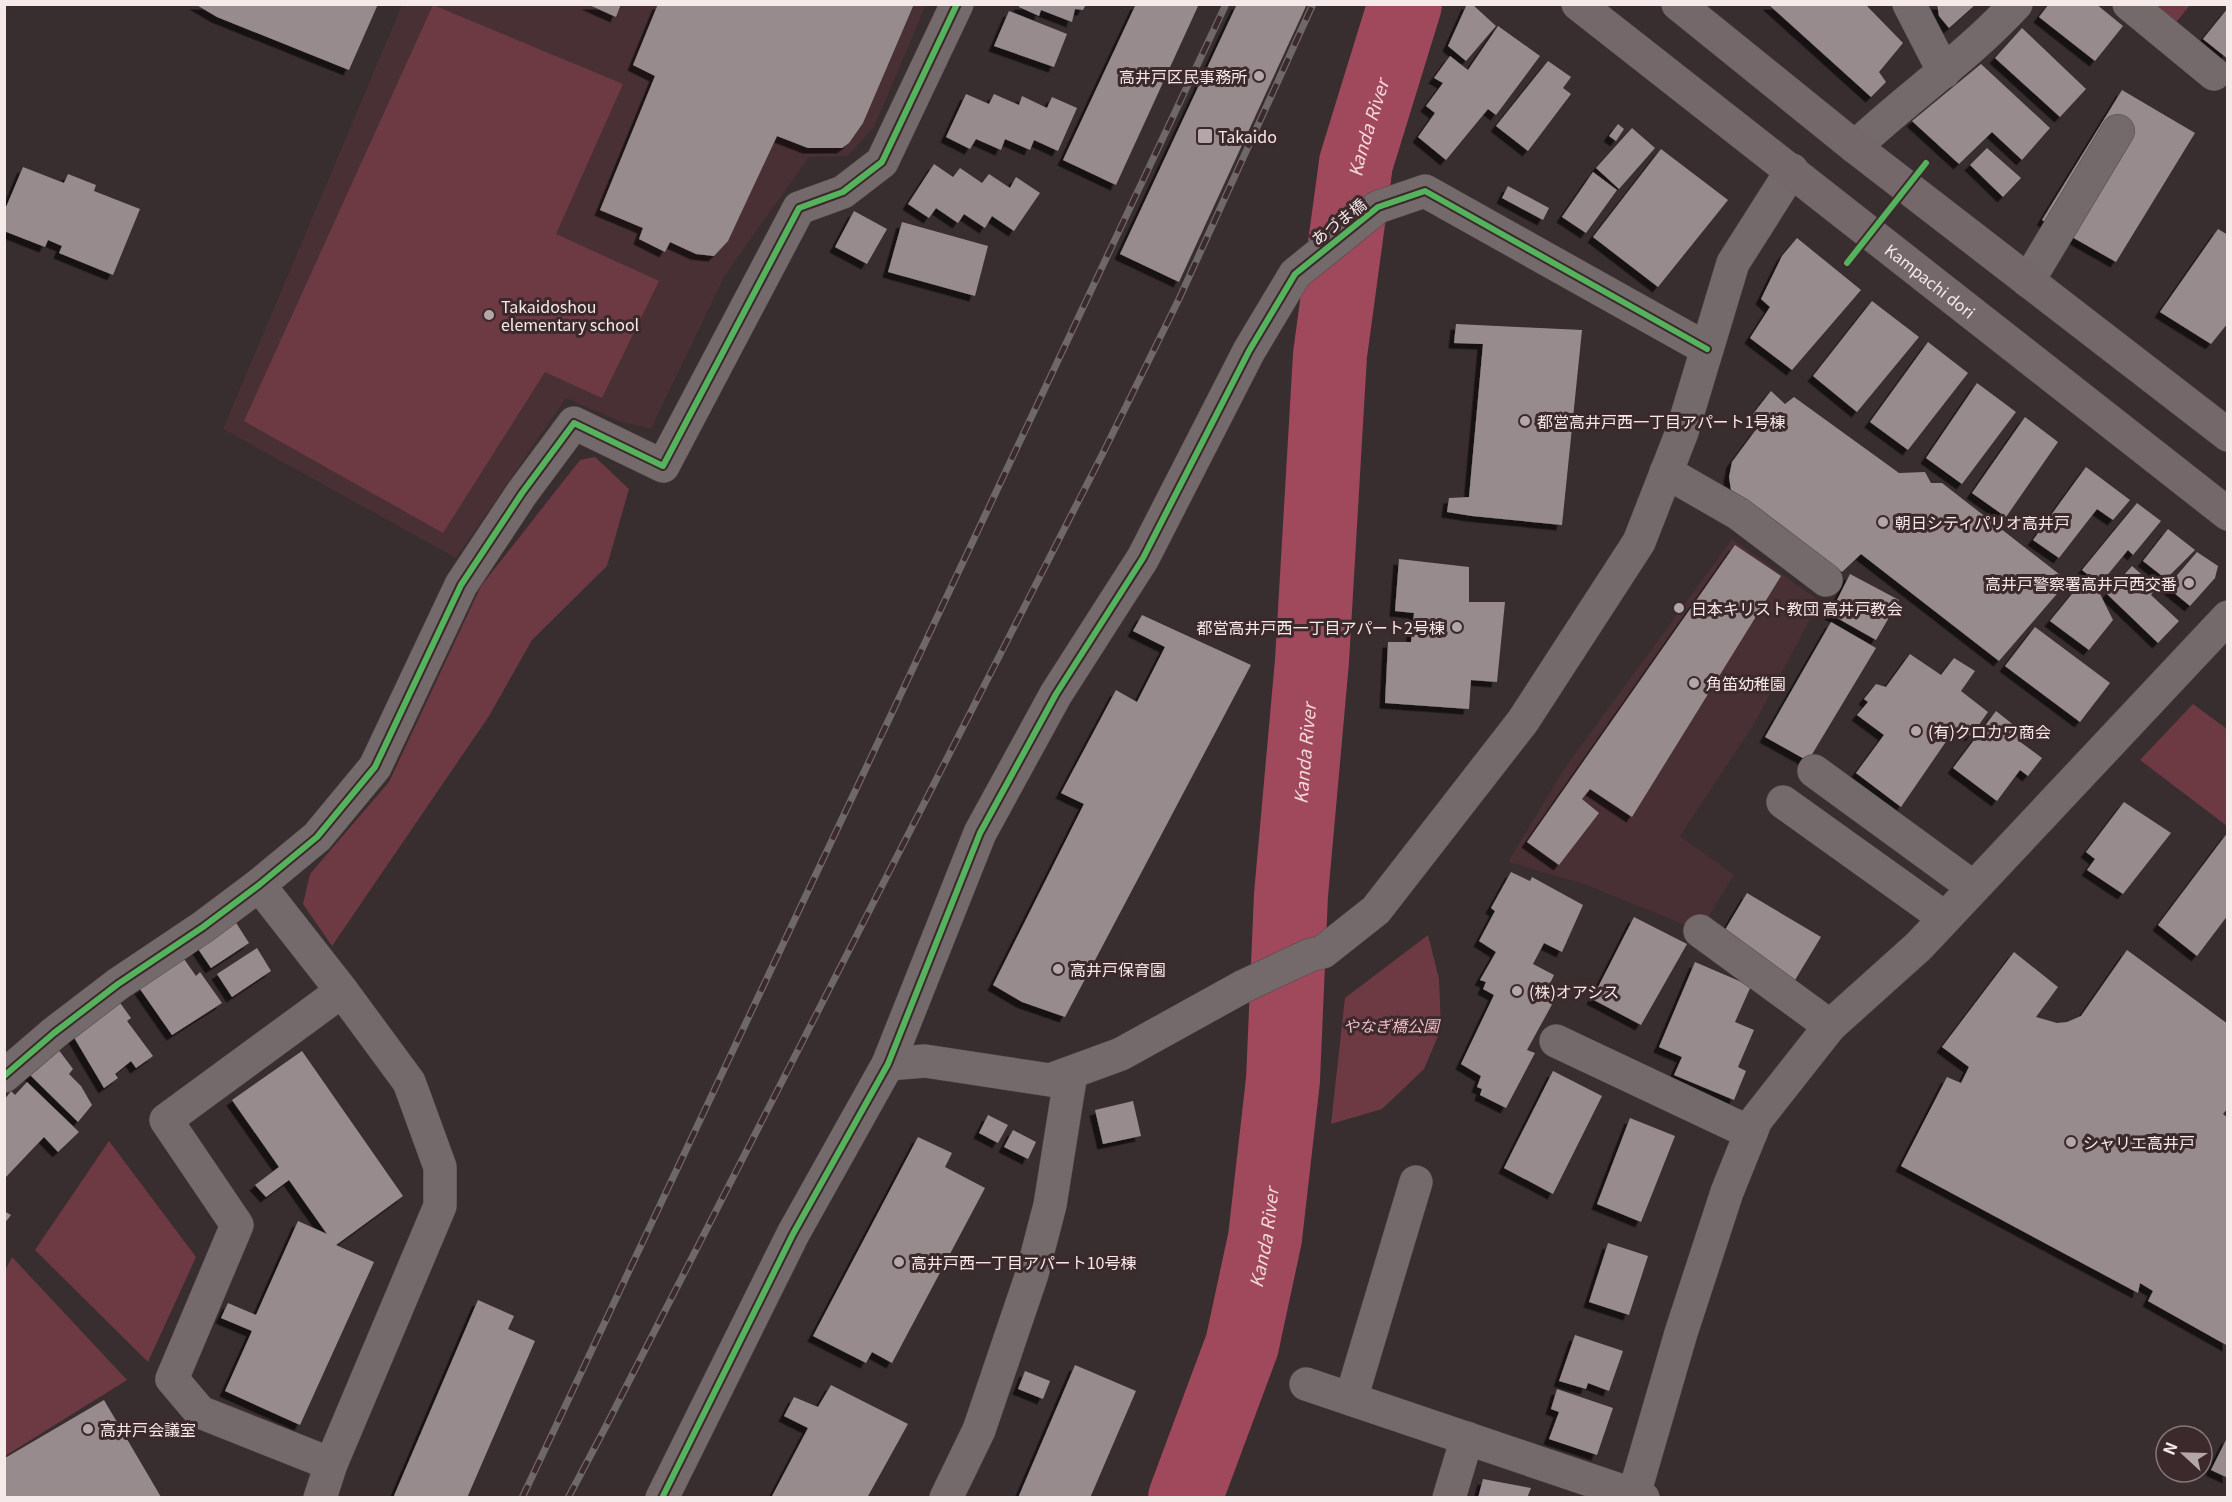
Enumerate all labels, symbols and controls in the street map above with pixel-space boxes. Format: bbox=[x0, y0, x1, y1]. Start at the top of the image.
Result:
place label: 高井戸区民事務所 bbox=[1119, 64, 1247, 88]
marker: 高井戸区民事務所 bbox=[1252, 69, 1266, 83]
water label: Kanda River bbox=[1341, 73, 1395, 178]
place label: Takaido bbox=[1218, 124, 1277, 148]
marker: Takaido bbox=[1196, 127, 1214, 145]
street label: あづま橋 bbox=[1305, 192, 1371, 250]
street label: Kampachi dori bbox=[1880, 237, 1981, 324]
place label: Takaidoshou elementary school bbox=[501, 294, 639, 336]
marker: Takaidoshou elementary school bbox=[482, 308, 496, 322]
place label: 都営高井戸西一丁目アパート1号棟 bbox=[1537, 409, 1786, 433]
marker: 都営高井戸西一丁目アパート1号棟 bbox=[1518, 414, 1532, 428]
place label: 朝日シティパリオ高井戸 bbox=[1895, 510, 2070, 534]
marker: 朝日シティパリオ高井戸 bbox=[1876, 515, 1890, 529]
place label: 高井戸警察署高井戸西交番 bbox=[1985, 571, 2177, 595]
marker: 高井戸警察署高井戸西交番 bbox=[2182, 576, 2196, 590]
place label: 日本キリスト教団 高井戸教会 bbox=[1691, 596, 1903, 620]
marker: 日本キリスト教団 高井戸教会 bbox=[1672, 601, 1686, 615]
place label: 都営高井戸西一丁目アパート2号棟 bbox=[1196, 615, 1445, 639]
marker: 都営高井戸西一丁目アパート2号棟 bbox=[1450, 620, 1464, 634]
place label: 角笛幼稚園 bbox=[1706, 671, 1786, 695]
marker: 角笛幼稚園 bbox=[1687, 676, 1701, 690]
water label: Kanda River bbox=[1286, 699, 1321, 805]
place label: (有)クロカワ商会 bbox=[1928, 719, 2051, 743]
marker: (有)クロカワ商会 bbox=[1909, 724, 1923, 738]
place label: 高井戸保育園 bbox=[1070, 957, 1166, 981]
marker: 高井戸保育園 bbox=[1051, 962, 1065, 976]
place label: (株)オアシス bbox=[1529, 979, 1619, 1003]
marker: (株)オアシス bbox=[1510, 984, 1524, 998]
park label: やなぎ橋公園 bbox=[1343, 1013, 1441, 1037]
place label: シャリエ高井戸 bbox=[2083, 1130, 2195, 1154]
marker: シャリエ高井戸 bbox=[2064, 1135, 2078, 1149]
water label: Kanda River bbox=[1242, 1183, 1284, 1290]
place label: 高井戸西一丁目アパート10号棟 bbox=[911, 1250, 1136, 1274]
marker: 高井戸西一丁目アパート10号棟 bbox=[892, 1255, 906, 1269]
place label: 高井戸会議室 bbox=[100, 1417, 196, 1441]
marker: 高井戸会議室 bbox=[81, 1422, 95, 1436]
north arrow bbox=[2154, 1424, 2214, 1484]
text: N bbox=[2156, 1438, 2183, 1458]

